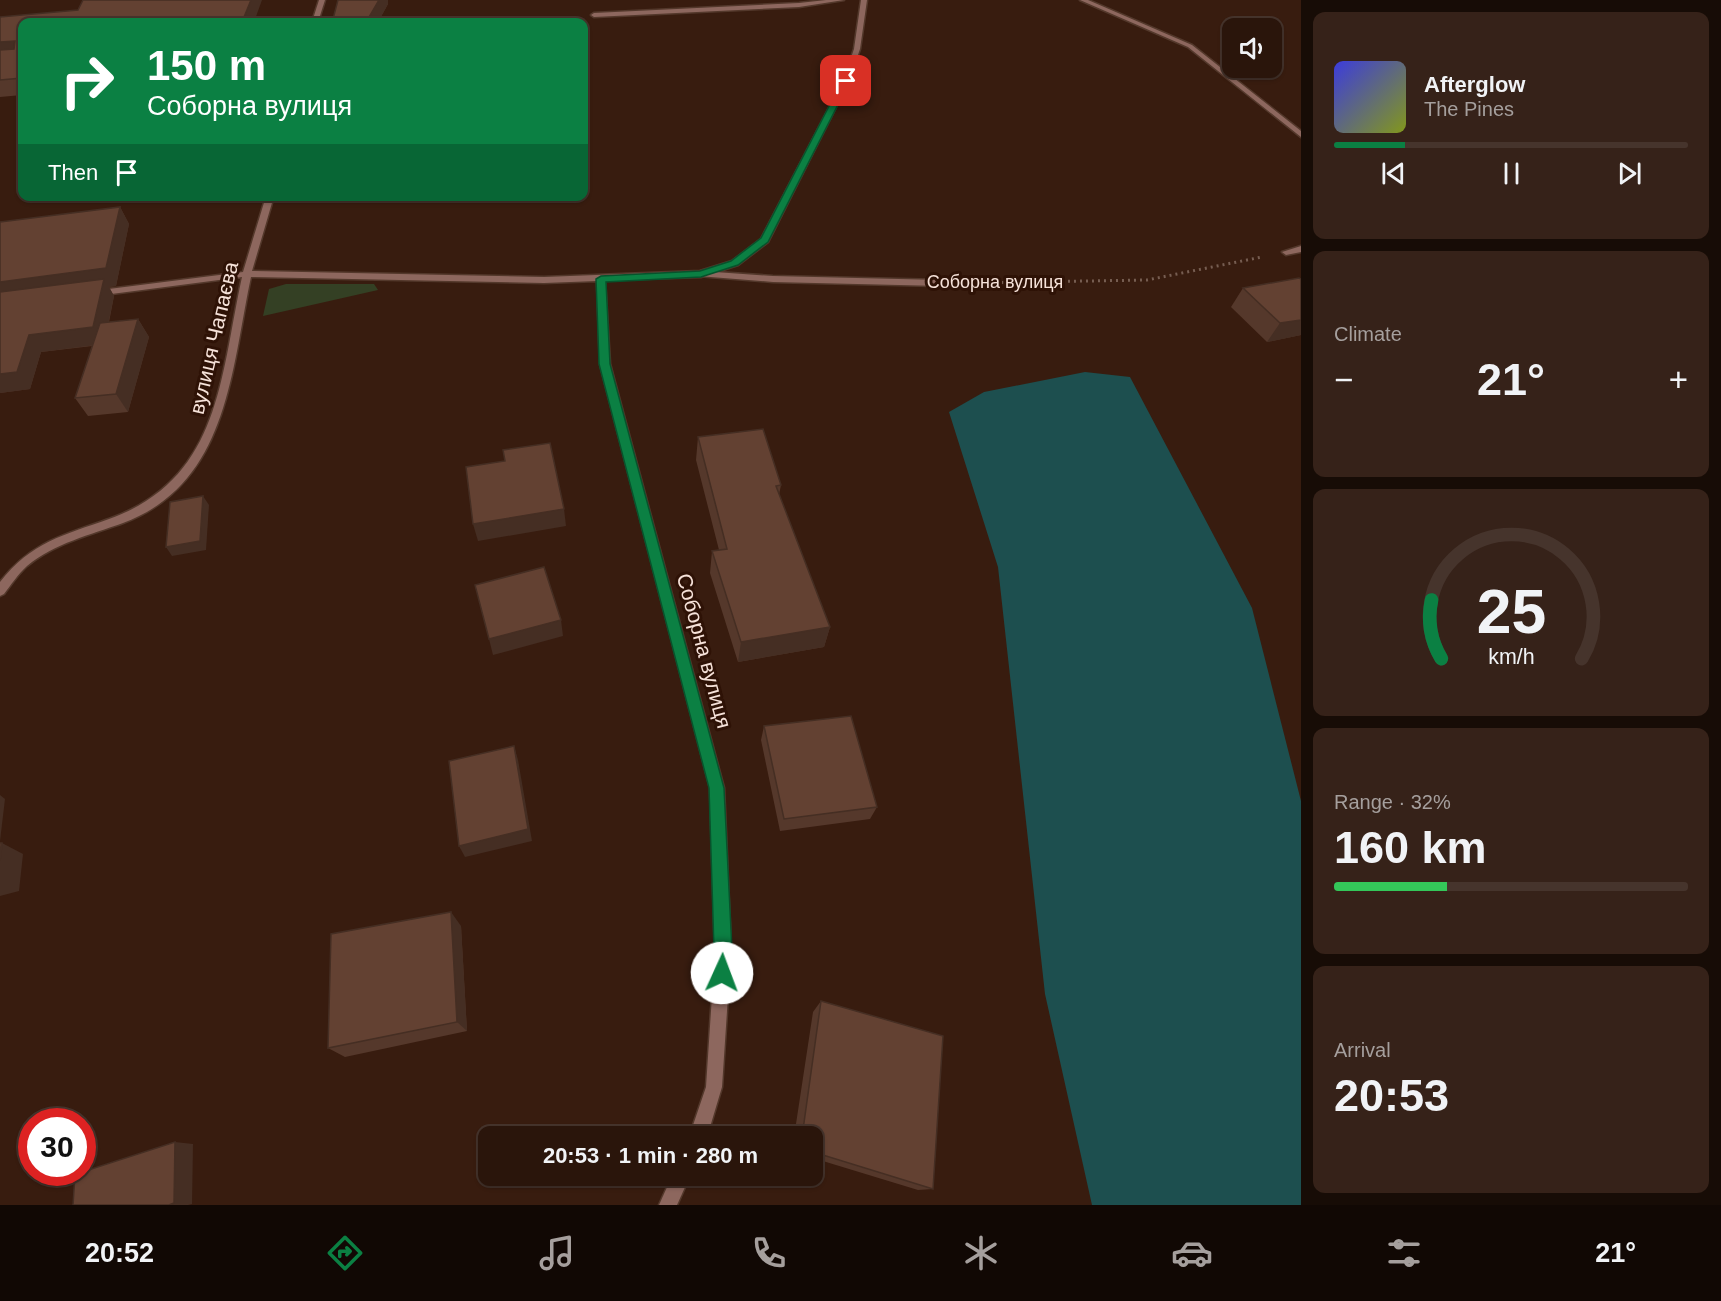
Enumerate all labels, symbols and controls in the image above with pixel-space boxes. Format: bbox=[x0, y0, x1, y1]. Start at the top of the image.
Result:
map controls bbox=[1222, 18, 1282, 78]
button: sound bbox=[1222, 18, 1282, 78]
icon: right bbox=[48, 42, 126, 120]
text: 150 m bbox=[147, 42, 266, 89]
pin bbox=[820, 55, 871, 106]
icon: arrive bbox=[829, 64, 862, 97]
text: Afterglow bbox=[1424, 72, 1525, 97]
text: Соборна вулиця bbox=[147, 91, 352, 121]
text: The Pines bbox=[1424, 98, 1514, 120]
icon: arrive bbox=[110, 156, 143, 189]
icon: previous bbox=[1377, 157, 1410, 190]
icon: pause bbox=[1495, 157, 1528, 190]
icon: next bbox=[1613, 157, 1646, 190]
text: Then bbox=[48, 160, 98, 185]
street label: вулиця Чапаєва bbox=[185, 259, 242, 416]
street label: Соборна вулиця bbox=[927, 272, 1063, 292]
text: Climate bbox=[1334, 323, 1402, 345]
text: 21° bbox=[1477, 354, 1545, 405]
text: − bbox=[1334, 361, 1353, 398]
text: + bbox=[1669, 361, 1688, 398]
street label: Соборна вулиця bbox=[673, 571, 736, 731]
text: 25 bbox=[1476, 578, 1546, 647]
text: km/h bbox=[1488, 646, 1534, 670]
text: Range · 32% bbox=[1334, 791, 1451, 813]
text: 160 km bbox=[1334, 822, 1487, 873]
position arrow bbox=[690, 941, 754, 1005]
text: Arrival bbox=[1334, 1039, 1391, 1061]
text: 20:53 bbox=[1334, 1070, 1449, 1121]
speed limit sign: 30 bbox=[18, 1108, 96, 1186]
text: 20:53 · 1 min · 280 m bbox=[543, 1143, 758, 1168]
icon: directions bbox=[324, 1232, 366, 1274]
icon: music bbox=[536, 1232, 578, 1274]
icon: phone bbox=[748, 1232, 790, 1274]
icon: climate bbox=[960, 1232, 1002, 1274]
icon: car bbox=[1171, 1232, 1213, 1274]
icon: filters bbox=[1383, 1232, 1425, 1274]
text: 20:52 bbox=[85, 1238, 154, 1268]
text: 21° bbox=[1595, 1238, 1636, 1268]

